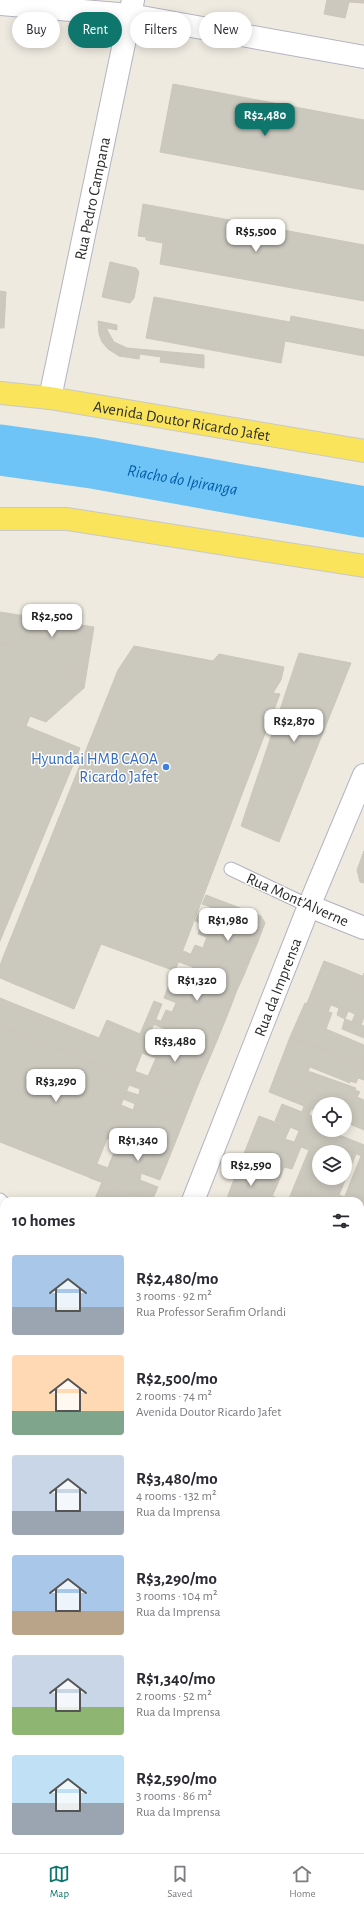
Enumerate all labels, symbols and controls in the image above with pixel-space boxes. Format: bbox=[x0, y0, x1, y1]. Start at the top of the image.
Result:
chip: Buy bbox=[12, 12, 60, 48]
chip: Rent bbox=[68, 12, 122, 48]
chip: Filters bbox=[130, 12, 191, 48]
chip: New bbox=[199, 12, 252, 48]
pin: R$2,480 bbox=[228, 103, 302, 137]
text: R$2,480 bbox=[244, 109, 286, 122]
street label: Rua Pedro Campana bbox=[72, 136, 113, 261]
pin: R$5,500 bbox=[219, 219, 293, 253]
text: R$5,500 bbox=[235, 225, 277, 238]
street label: Avenida Doutor Ricardo Jafet bbox=[92, 398, 271, 444]
water label: Riacho do Ipiranga bbox=[126, 462, 239, 498]
pin: R$2,500 bbox=[15, 604, 89, 638]
text: R$2,500 bbox=[31, 610, 73, 623]
pin: R$2,870 bbox=[257, 709, 331, 743]
text: R$2,870 bbox=[273, 715, 315, 728]
place label: Hyundai HMB CAOA Ricardo Jafet bbox=[31, 751, 158, 785]
marker: Hyundai HMB CAOA Ricardo Jafet bbox=[161, 762, 171, 772]
street label: Rua Mont'Alverne bbox=[244, 870, 351, 930]
pin: R$1,980 bbox=[191, 908, 265, 942]
text: R$1,980 bbox=[208, 914, 248, 927]
street label: Rua da Imprensa bbox=[252, 936, 305, 1039]
pin: R$1,320 bbox=[160, 968, 234, 1002]
text: R$1,320 bbox=[177, 974, 217, 987]
pin: R$3,480 bbox=[138, 1029, 212, 1063]
text: R$3,480 bbox=[154, 1035, 196, 1048]
pin: R$3,290 bbox=[19, 1069, 93, 1103]
text: R$3,290 bbox=[35, 1075, 77, 1088]
map controls bbox=[312, 1097, 352, 1185]
button: locate bbox=[312, 1097, 352, 1137]
pin: R$1,340 bbox=[101, 1128, 175, 1162]
text: R$1,340 bbox=[118, 1134, 158, 1147]
button: layers bbox=[312, 1145, 352, 1185]
pin: R$2,590 bbox=[214, 1153, 288, 1187]
text: R$2,590 bbox=[230, 1159, 272, 1172]
icon: filters bbox=[330, 1210, 352, 1232]
text: 10 homes bbox=[12, 1212, 75, 1229]
text: R$2,480/mo bbox=[136, 1270, 218, 1287]
icon: home bbox=[44, 1271, 92, 1319]
text: 3 rooms · 92 m² bbox=[136, 1290, 212, 1303]
text: Rua Professor Serafim Orlandi bbox=[136, 1306, 286, 1319]
text: R$2,500/mo bbox=[136, 1370, 218, 1387]
icon: home bbox=[44, 1371, 92, 1419]
text: 2 rooms · 74 m² bbox=[136, 1390, 212, 1403]
text: Avenida Doutor Ricardo Jafet bbox=[136, 1406, 281, 1419]
text: R$3,480/mo bbox=[136, 1470, 218, 1487]
icon: home bbox=[44, 1471, 92, 1519]
text: 4 rooms · 132 m² bbox=[136, 1490, 217, 1503]
text: Rua da Imprensa bbox=[136, 1506, 221, 1519]
text: R$3,290/mo bbox=[136, 1570, 217, 1587]
icon: home bbox=[44, 1571, 92, 1619]
text: 3 rooms · 104 m² bbox=[136, 1590, 217, 1603]
text: Rua da Imprensa bbox=[136, 1606, 221, 1619]
text: R$1,340/mo bbox=[136, 1670, 215, 1687]
icon: home bbox=[44, 1671, 92, 1719]
text: 2 rooms · 52 m² bbox=[136, 1690, 212, 1703]
text: Rua da Imprensa bbox=[136, 1706, 221, 1719]
text: R$2,590/mo bbox=[136, 1770, 217, 1787]
icon: home bbox=[44, 1771, 92, 1819]
text: 3 rooms · 86 m² bbox=[136, 1790, 212, 1803]
text: Rua da Imprensa bbox=[136, 1806, 221, 1819]
tab: Map bbox=[48, 1863, 70, 1900]
tab: Saved bbox=[167, 1863, 192, 1900]
tab: Home bbox=[289, 1863, 316, 1900]

